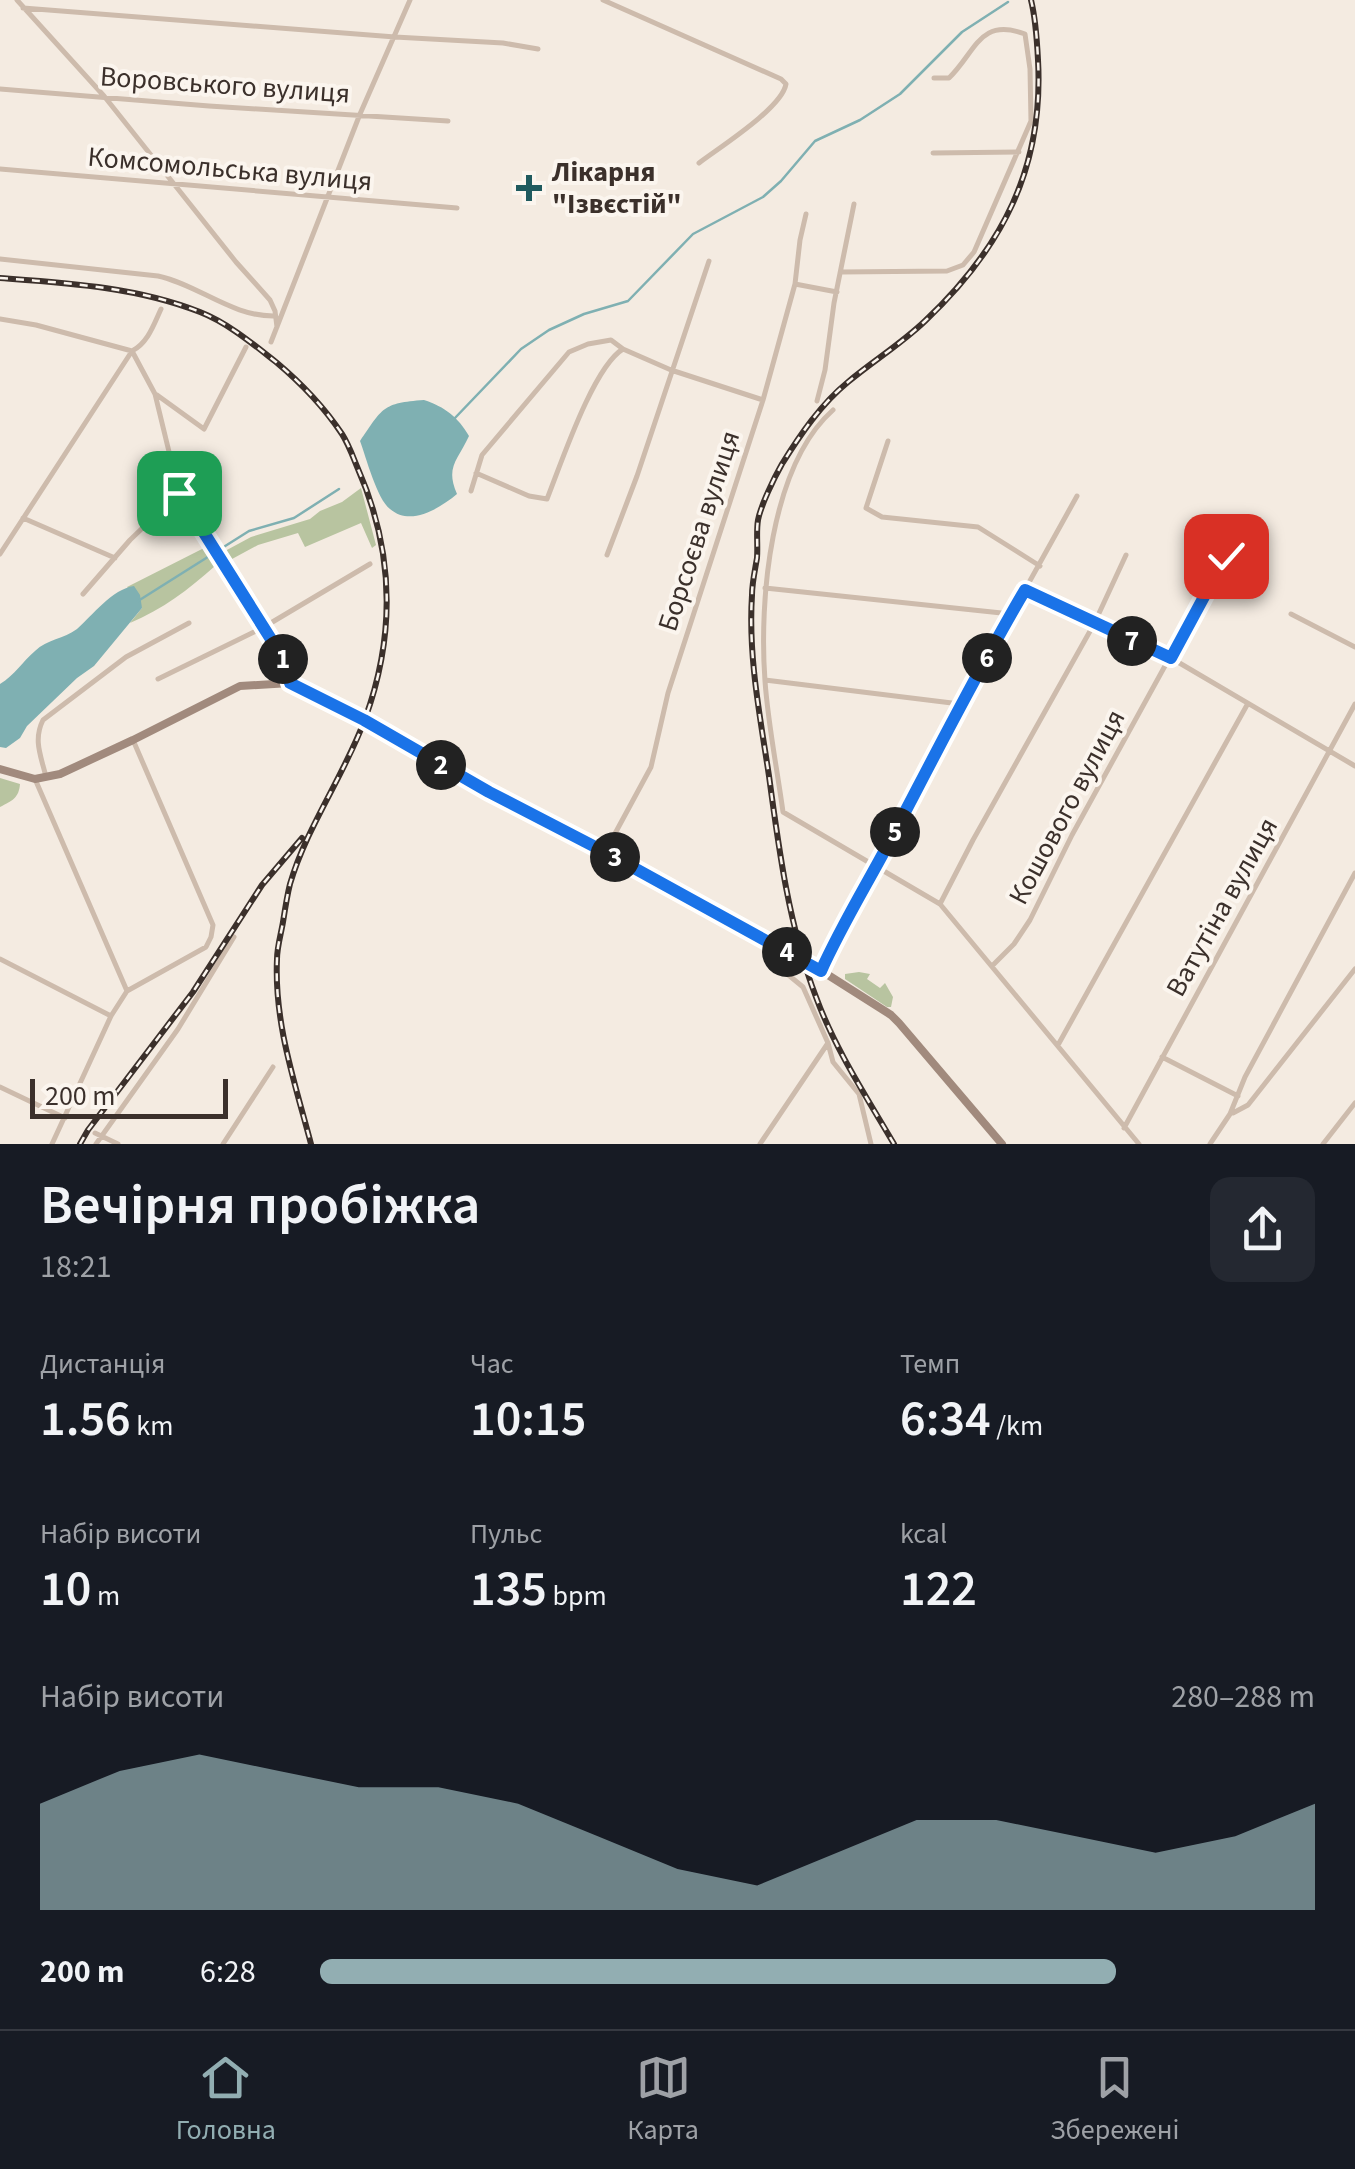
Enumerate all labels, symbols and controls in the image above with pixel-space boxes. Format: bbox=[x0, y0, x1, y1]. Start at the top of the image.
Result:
street label: Воровського вулиця bbox=[99, 56, 351, 114]
street label: Комсомольська вулиця bbox=[86, 137, 374, 201]
place label: Лікарня "Ізвєстій" bbox=[551, 152, 682, 224]
marker: Лікарня "Ізвєстій" bbox=[516, 175, 542, 201]
street label: Борсоєва вулиця bbox=[648, 426, 750, 636]
pin bbox=[137, 451, 222, 536]
icon: arrive bbox=[152, 466, 207, 521]
pin bbox=[1184, 514, 1269, 599]
icon: check bbox=[1199, 529, 1254, 584]
pin: 7 bbox=[1107, 616, 1157, 666]
text: 7 bbox=[1125, 621, 1139, 661]
pin: 6 bbox=[962, 633, 1012, 683]
pin: 1 bbox=[258, 634, 308, 684]
text: 6 bbox=[980, 638, 994, 678]
text: 1 bbox=[276, 639, 290, 679]
street label: Кошового вулиця bbox=[999, 702, 1135, 912]
pin: 2 bbox=[416, 740, 466, 790]
text: 2 bbox=[434, 745, 448, 785]
pin: 5 bbox=[870, 807, 920, 857]
street label: Ватутіна вулиця bbox=[1156, 810, 1288, 1004]
text: 5 bbox=[888, 812, 902, 852]
pin: 3 bbox=[590, 832, 640, 882]
text: 3 bbox=[608, 837, 622, 877]
pin: 4 bbox=[762, 927, 812, 977]
text: 4 bbox=[780, 932, 794, 972]
scale bar bbox=[30, 1074, 228, 1118]
text: 200 m bbox=[45, 1076, 116, 1116]
text: Вечірня пробіжка bbox=[40, 1167, 481, 1245]
button: share bbox=[1210, 1177, 1315, 1282]
text: 18:21 bbox=[40, 1244, 112, 1290]
text: Дистанція bbox=[40, 1344, 165, 1384]
text: Час bbox=[470, 1344, 514, 1384]
text: Темп bbox=[900, 1344, 960, 1384]
text: 1.56 bbox=[40, 1384, 131, 1455]
text: 10:15 bbox=[470, 1384, 586, 1455]
text: 6:34 bbox=[900, 1384, 991, 1455]
text: km bbox=[131, 1406, 173, 1446]
text: /km bbox=[991, 1406, 1043, 1446]
text: Набір висоти bbox=[40, 1514, 201, 1554]
text: Пульс bbox=[470, 1514, 542, 1554]
text: kcal bbox=[900, 1514, 947, 1554]
text: 10 bbox=[40, 1554, 91, 1625]
text: 135 bbox=[470, 1554, 547, 1625]
text: 122 bbox=[900, 1554, 977, 1625]
text: m bbox=[91, 1576, 120, 1616]
text: bpm bbox=[547, 1576, 607, 1616]
text: Набір висоти bbox=[40, 1674, 224, 1720]
text: 280–288 m bbox=[1171, 1674, 1315, 1720]
text: 200 m bbox=[40, 1949, 125, 1995]
text: 6:28 bbox=[200, 1949, 256, 1995]
tab: Головна bbox=[176, 2050, 276, 2150]
tab: Карта bbox=[627, 2050, 699, 2150]
tab: Збережені bbox=[1050, 2050, 1179, 2150]

